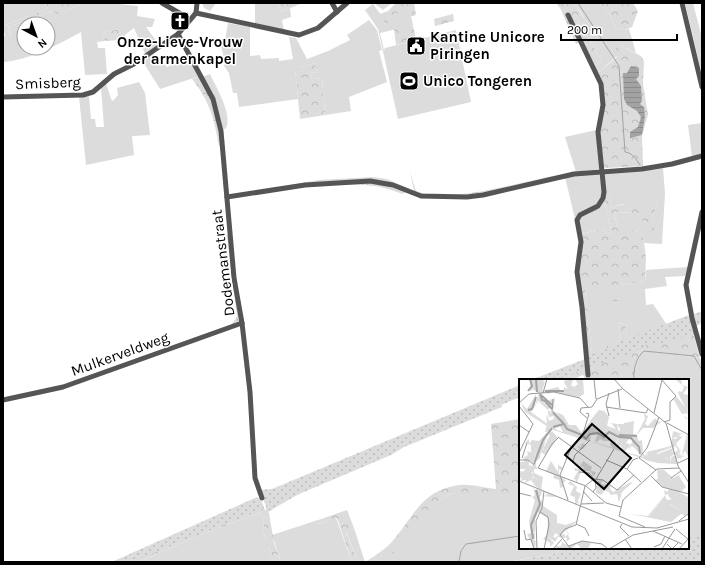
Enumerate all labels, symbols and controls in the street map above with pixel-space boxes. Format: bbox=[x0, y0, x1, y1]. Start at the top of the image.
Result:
church icon: Onze-Lieve-Vrouw der armenkapel bbox=[169, 10, 191, 32]
north arrow bbox=[16, 16, 56, 56]
scale bar bbox=[561, 16, 677, 42]
text: 200 m bbox=[567, 23, 602, 37]
place label: Kantine Unicore Piringen bbox=[430, 28, 545, 63]
place label: Onze-Lieve-Vrouw der armenkapel bbox=[117, 33, 244, 68]
public building icon: Kantine Unicore Piringen bbox=[405, 35, 427, 57]
text: N bbox=[35, 36, 49, 51]
sports icon: Unico Tongeren bbox=[398, 70, 420, 92]
place label: Unico Tongeren bbox=[423, 72, 532, 90]
street label: Smisberg bbox=[15, 73, 82, 93]
street label: Dodemanstraat bbox=[207, 208, 238, 317]
street label: Mulkerveldweg bbox=[69, 328, 172, 380]
inset map bbox=[519, 379, 689, 549]

